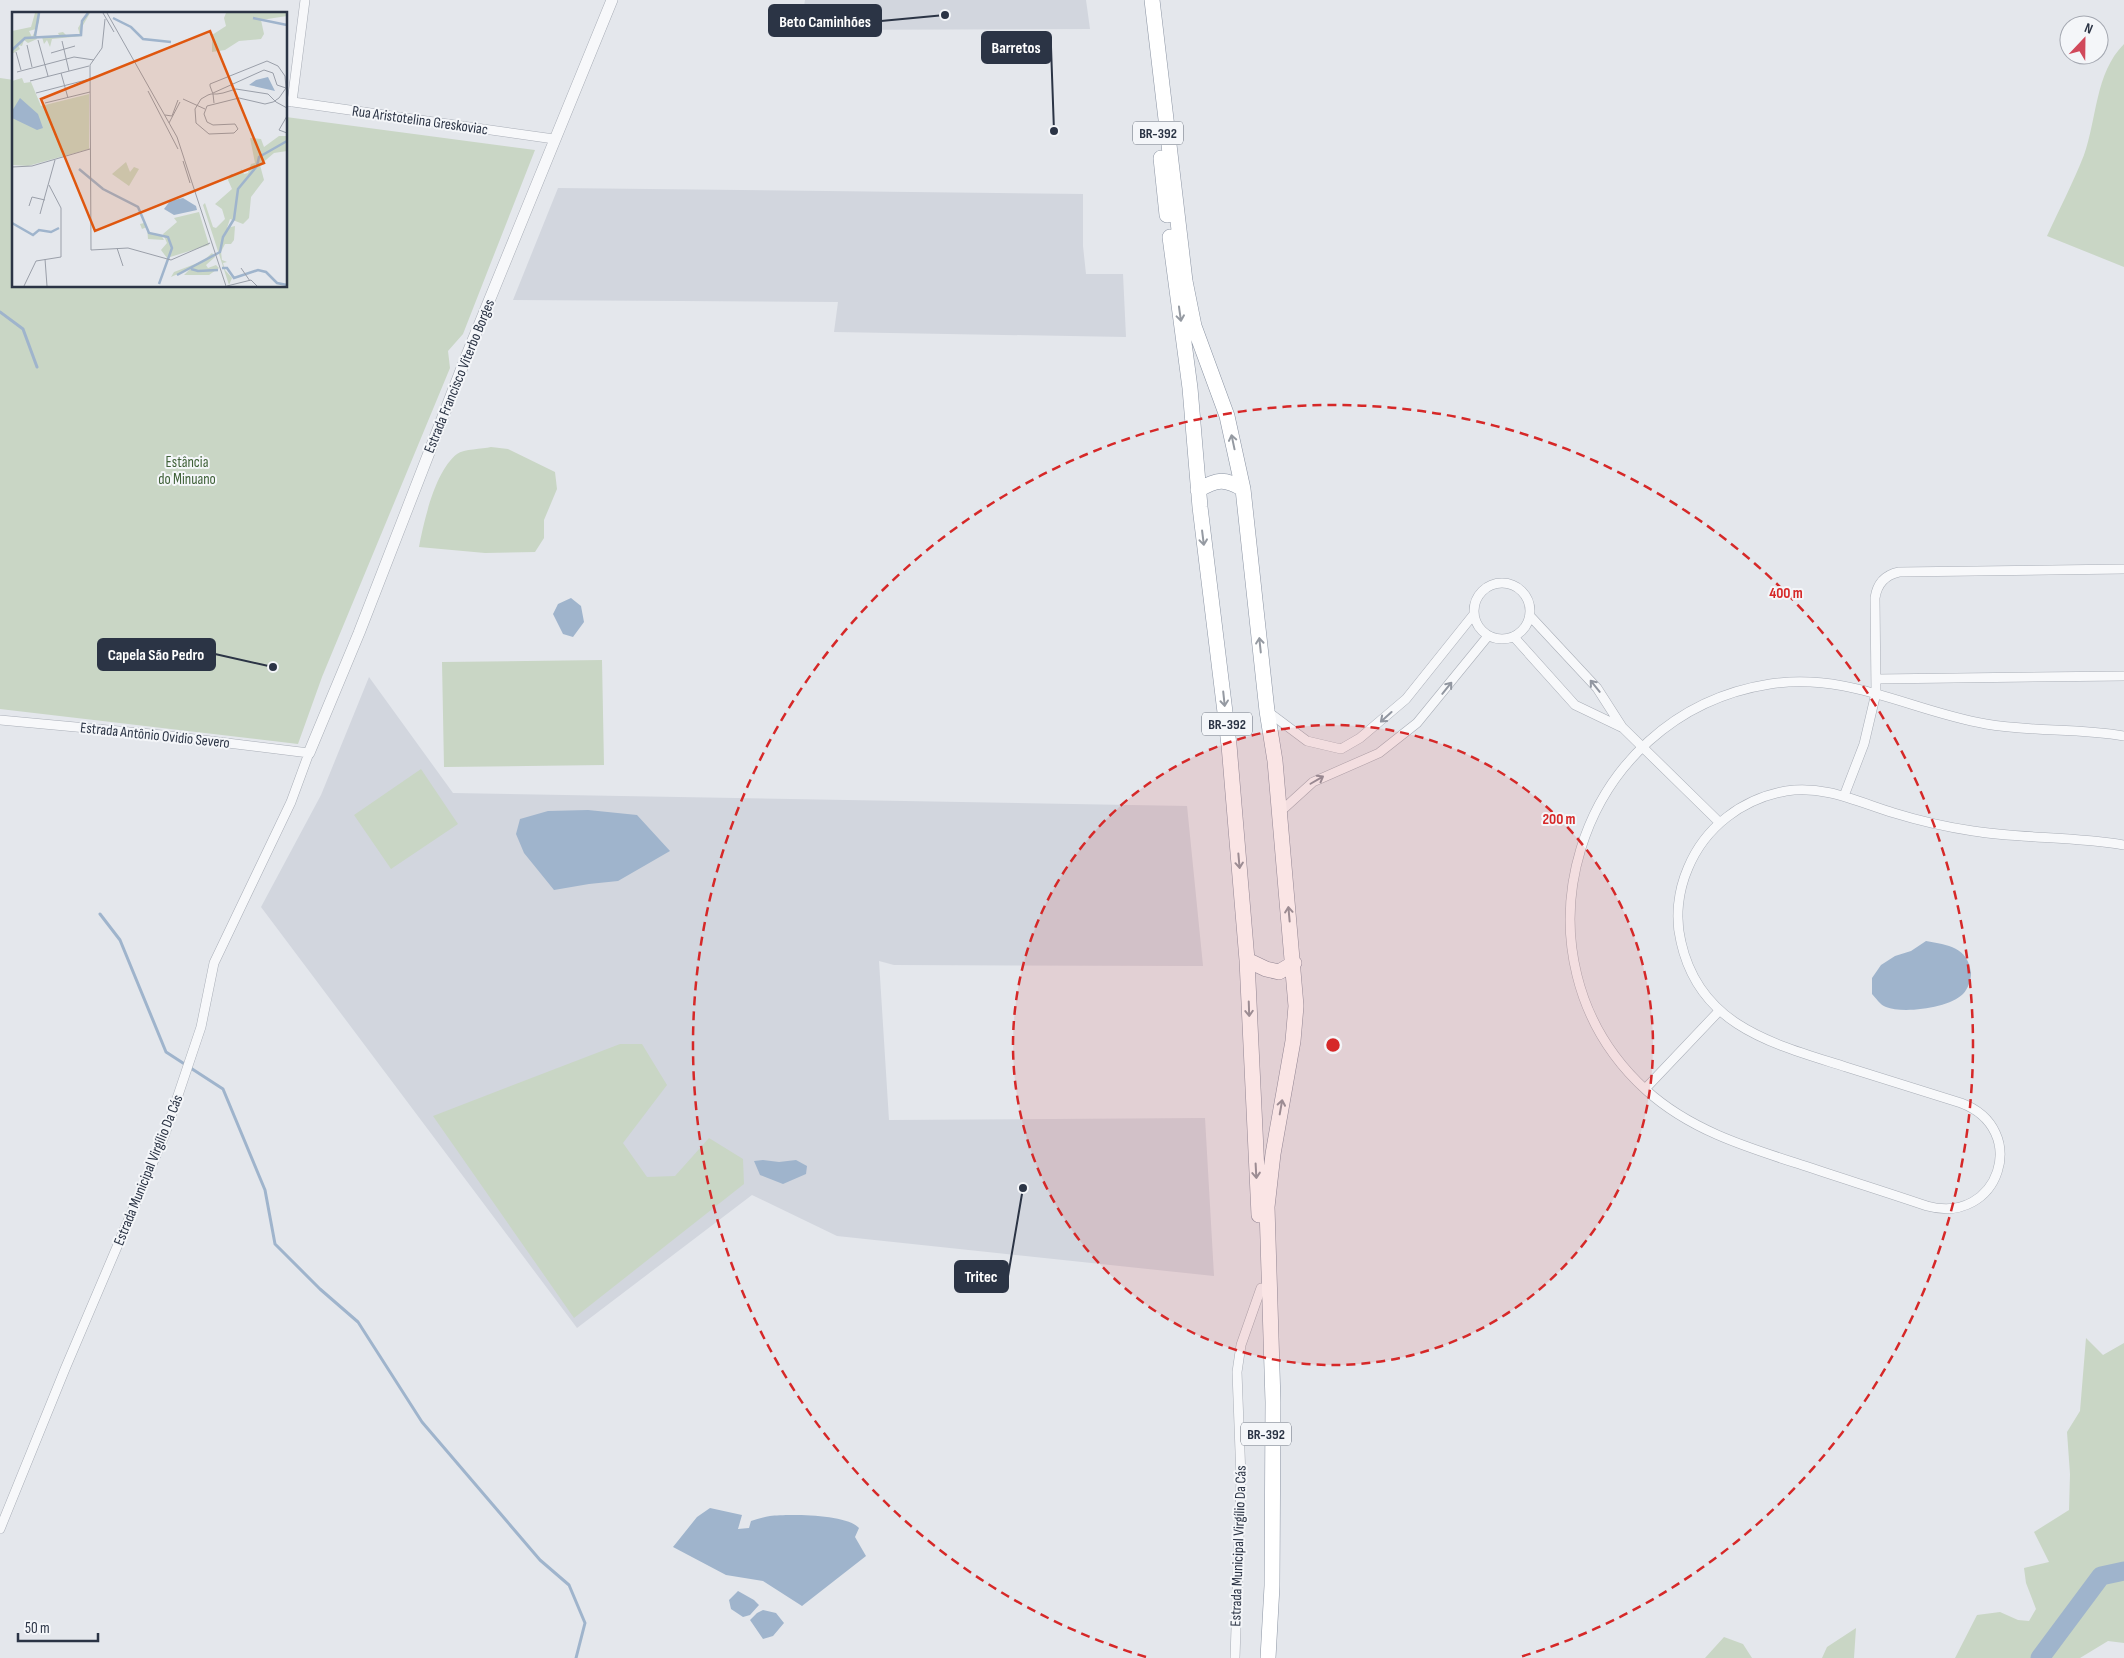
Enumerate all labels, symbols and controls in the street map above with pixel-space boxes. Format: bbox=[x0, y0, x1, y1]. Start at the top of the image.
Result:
callout: Beto Caminhões bbox=[769, 5, 881, 36]
inset map bbox=[12, 12, 288, 288]
text: Beto Caminhões bbox=[779, 13, 871, 32]
north arrow bbox=[2059, 15, 2109, 65]
text: N bbox=[2082, 19, 2095, 38]
callout: Barretos bbox=[982, 32, 1051, 63]
text: Barretos bbox=[991, 39, 1041, 58]
street label: Rua Aristotelina Greskoviac bbox=[351, 102, 489, 139]
road number: BR-392 bbox=[1133, 122, 1183, 144]
street label: Estrada Francisco Viterbo Borges bbox=[420, 296, 499, 456]
one-way arrow bbox=[1175, 306, 1185, 322]
one-way arrow bbox=[1227, 434, 1237, 450]
park label: Estância do Minuano bbox=[158, 453, 216, 489]
one-way arrow bbox=[1199, 530, 1209, 546]
text: 400 m bbox=[1769, 584, 1803, 603]
one-way arrow bbox=[1255, 637, 1265, 653]
callout: Capela São Pedro bbox=[98, 639, 215, 670]
text: Capela São Pedro bbox=[108, 646, 204, 665]
one-way arrow bbox=[1589, 680, 1600, 693]
one-way arrow bbox=[1441, 682, 1452, 695]
one-way arrow bbox=[1220, 691, 1229, 707]
one-way arrow bbox=[1379, 711, 1392, 723]
road number: BR-392 bbox=[1202, 712, 1252, 736]
street label: Estrada Antônio Ovidio Severo bbox=[79, 718, 231, 753]
one-way arrow bbox=[1309, 775, 1323, 785]
text: 200 m bbox=[1542, 810, 1576, 829]
one-way arrow bbox=[1234, 853, 1243, 869]
one-way arrow bbox=[1284, 906, 1294, 922]
one-way arrow bbox=[1245, 1001, 1254, 1017]
centre of rings bbox=[1324, 1036, 1342, 1054]
street label: Estrada Municipal Virgílio Da Cás bbox=[109, 1092, 187, 1248]
one-way arrow bbox=[1277, 1100, 1287, 1116]
one-way arrow bbox=[1252, 1163, 1261, 1179]
callout: Tritec bbox=[955, 1261, 1008, 1292]
text: Tritec bbox=[964, 1268, 998, 1287]
road number: BR-392 bbox=[1241, 1422, 1291, 1446]
street label: Estrada Municipal Virgílio Da Cás bbox=[1226, 1465, 1251, 1627]
scale bar bbox=[18, 1610, 98, 1642]
text: 50 m bbox=[25, 1619, 50, 1638]

